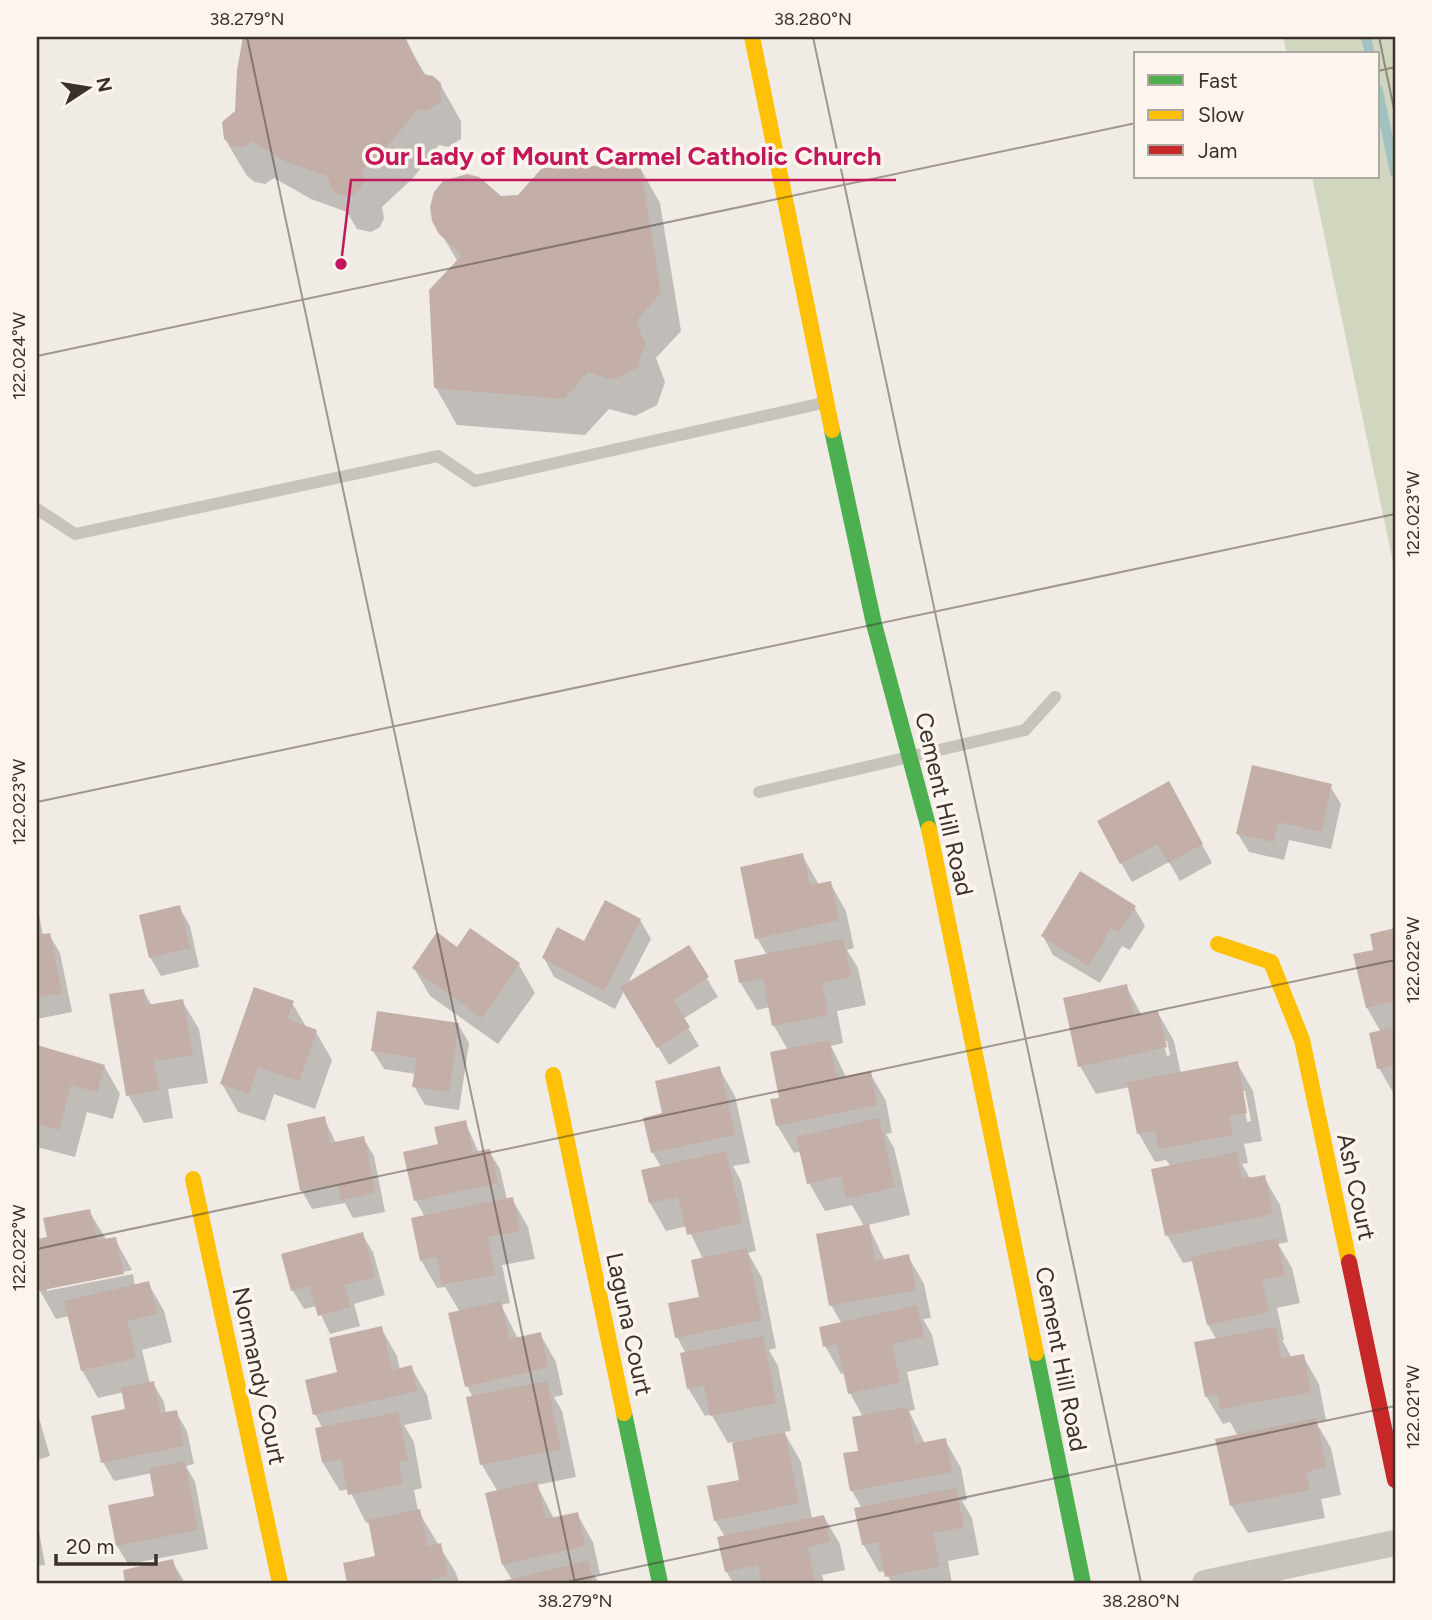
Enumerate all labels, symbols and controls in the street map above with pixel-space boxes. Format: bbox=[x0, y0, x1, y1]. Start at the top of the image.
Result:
text: 38.279°N bbox=[209, 8, 285, 30]
text: 38.280°N bbox=[774, 8, 852, 30]
north arrow bbox=[52, 52, 122, 122]
legend bbox=[1134, 52, 1380, 178]
text: Fast bbox=[1198, 68, 1238, 93]
text: N bbox=[91, 75, 117, 94]
text: Slow bbox=[1198, 102, 1244, 127]
callout: Our Lady of Mount Carmel Catholic Church bbox=[351, 133, 896, 180]
text: Jam bbox=[1198, 138, 1237, 163]
text: Our Lady of Mount Carmel Catholic Church bbox=[364, 140, 882, 172]
text: 122.024°W bbox=[8, 311, 30, 400]
text: 122.023°W bbox=[1402, 470, 1424, 557]
street label: Cement Hill Road bbox=[909, 709, 980, 899]
text: 122.023°W bbox=[8, 758, 30, 845]
text: 122.022°W bbox=[1402, 916, 1424, 1003]
street label: Ash Court bbox=[1331, 1131, 1382, 1243]
text: 122.022°W bbox=[8, 1204, 30, 1291]
street label: Laguna Court bbox=[600, 1250, 659, 1398]
street label: Cement Hill Road bbox=[1029, 1264, 1094, 1454]
street label: Normandy Court bbox=[226, 1284, 292, 1467]
text: 122.021°W bbox=[1402, 1364, 1424, 1449]
scale bar bbox=[56, 1522, 156, 1566]
text: 20 m bbox=[66, 1534, 114, 1559]
text: 38.279°N bbox=[537, 1590, 613, 1612]
text: 38.280°N bbox=[1102, 1590, 1180, 1612]

